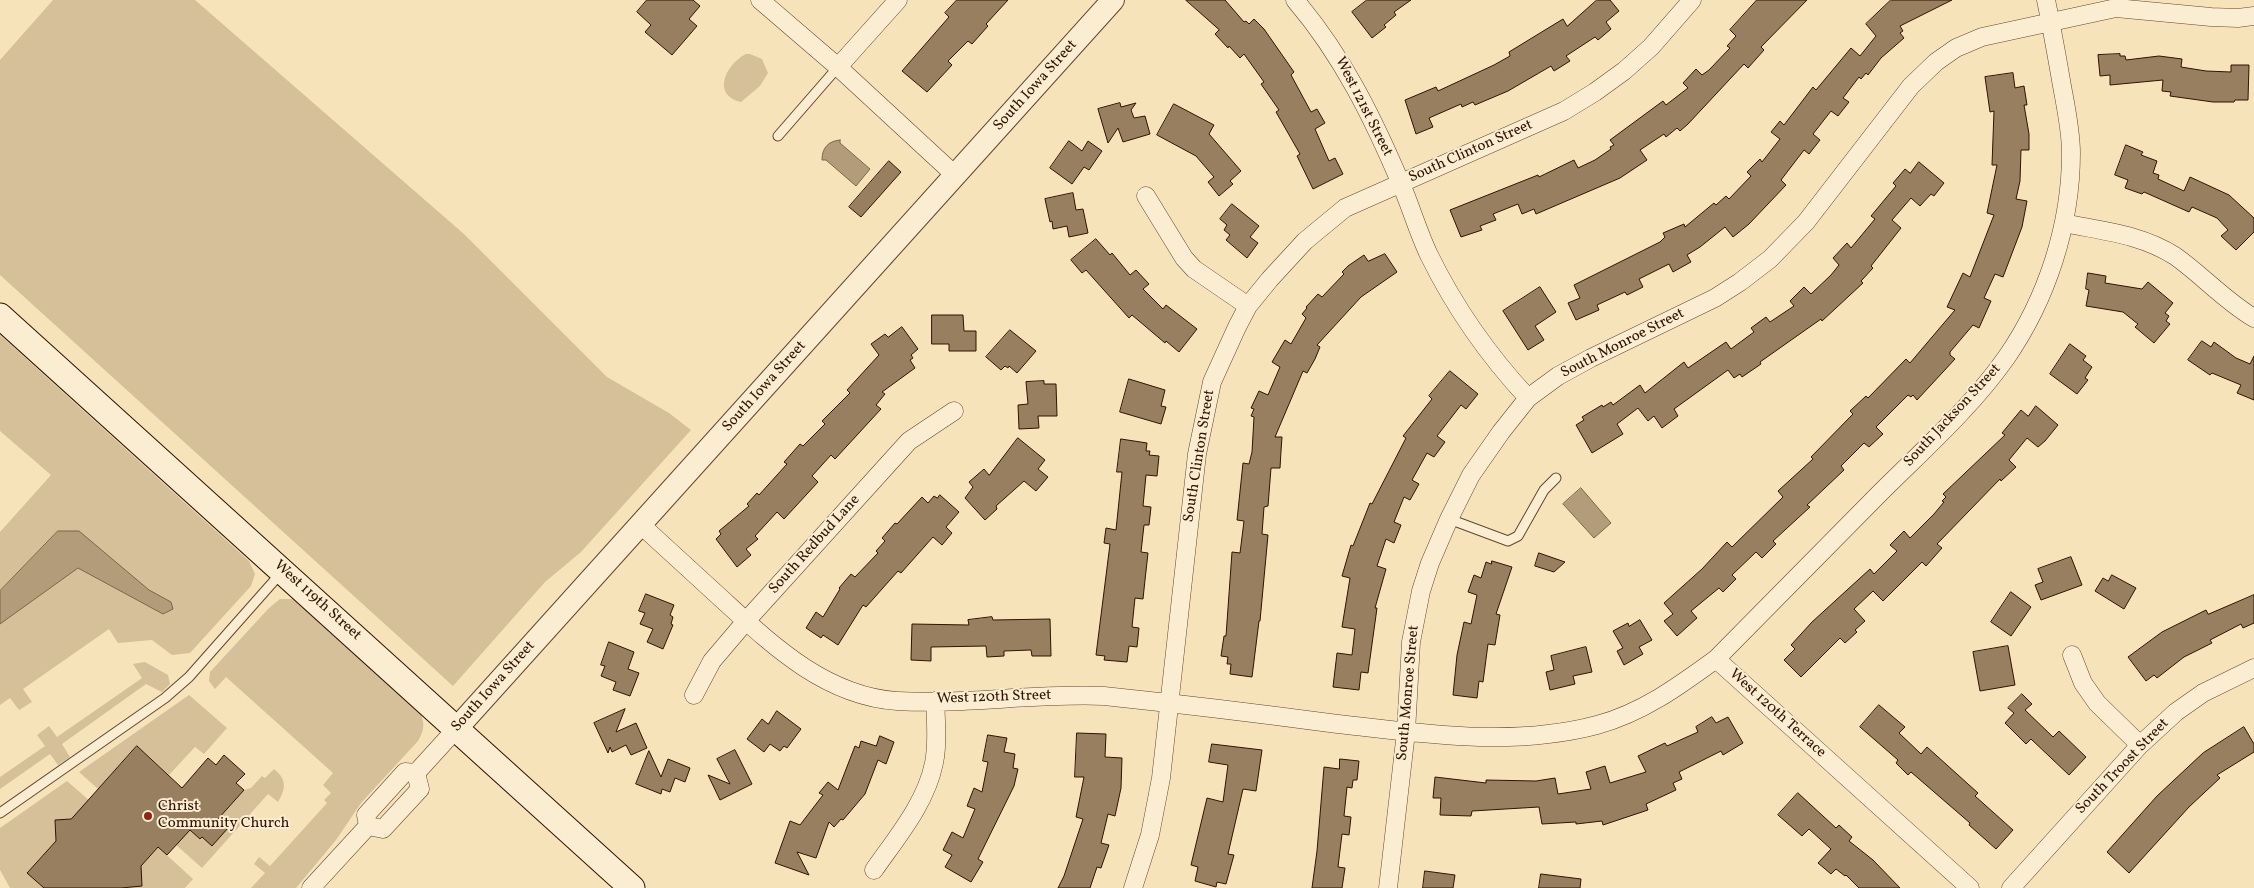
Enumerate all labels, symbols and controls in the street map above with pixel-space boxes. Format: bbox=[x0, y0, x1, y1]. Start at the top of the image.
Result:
street label: South Iowa Street bbox=[990, 37, 1082, 135]
street label: West 121st Street bbox=[1330, 54, 1396, 160]
street label: South Clinton Street bbox=[1406, 117, 1536, 187]
street label: South Monroe Street bbox=[1558, 305, 1688, 383]
street label: South Iowa Street bbox=[719, 338, 811, 436]
street label: South Jackson Street bbox=[1901, 361, 2005, 471]
street label: South Clinton Street bbox=[1181, 388, 1219, 524]
street label: South Redbud Lane bbox=[766, 492, 864, 598]
street label: West 119th Street bbox=[270, 557, 364, 645]
street label: South Monroe Street bbox=[1394, 624, 1424, 762]
street label: South Iowa Street bbox=[448, 638, 540, 736]
street label: West 120th Terrace bbox=[1725, 666, 1829, 762]
street label: West 120th Street bbox=[936, 687, 1052, 709]
street label: South Troost Street bbox=[2073, 715, 2173, 819]
place label: Christ Community Church bbox=[158, 798, 289, 833]
marker: Christ Community Church bbox=[142, 810, 154, 822]

